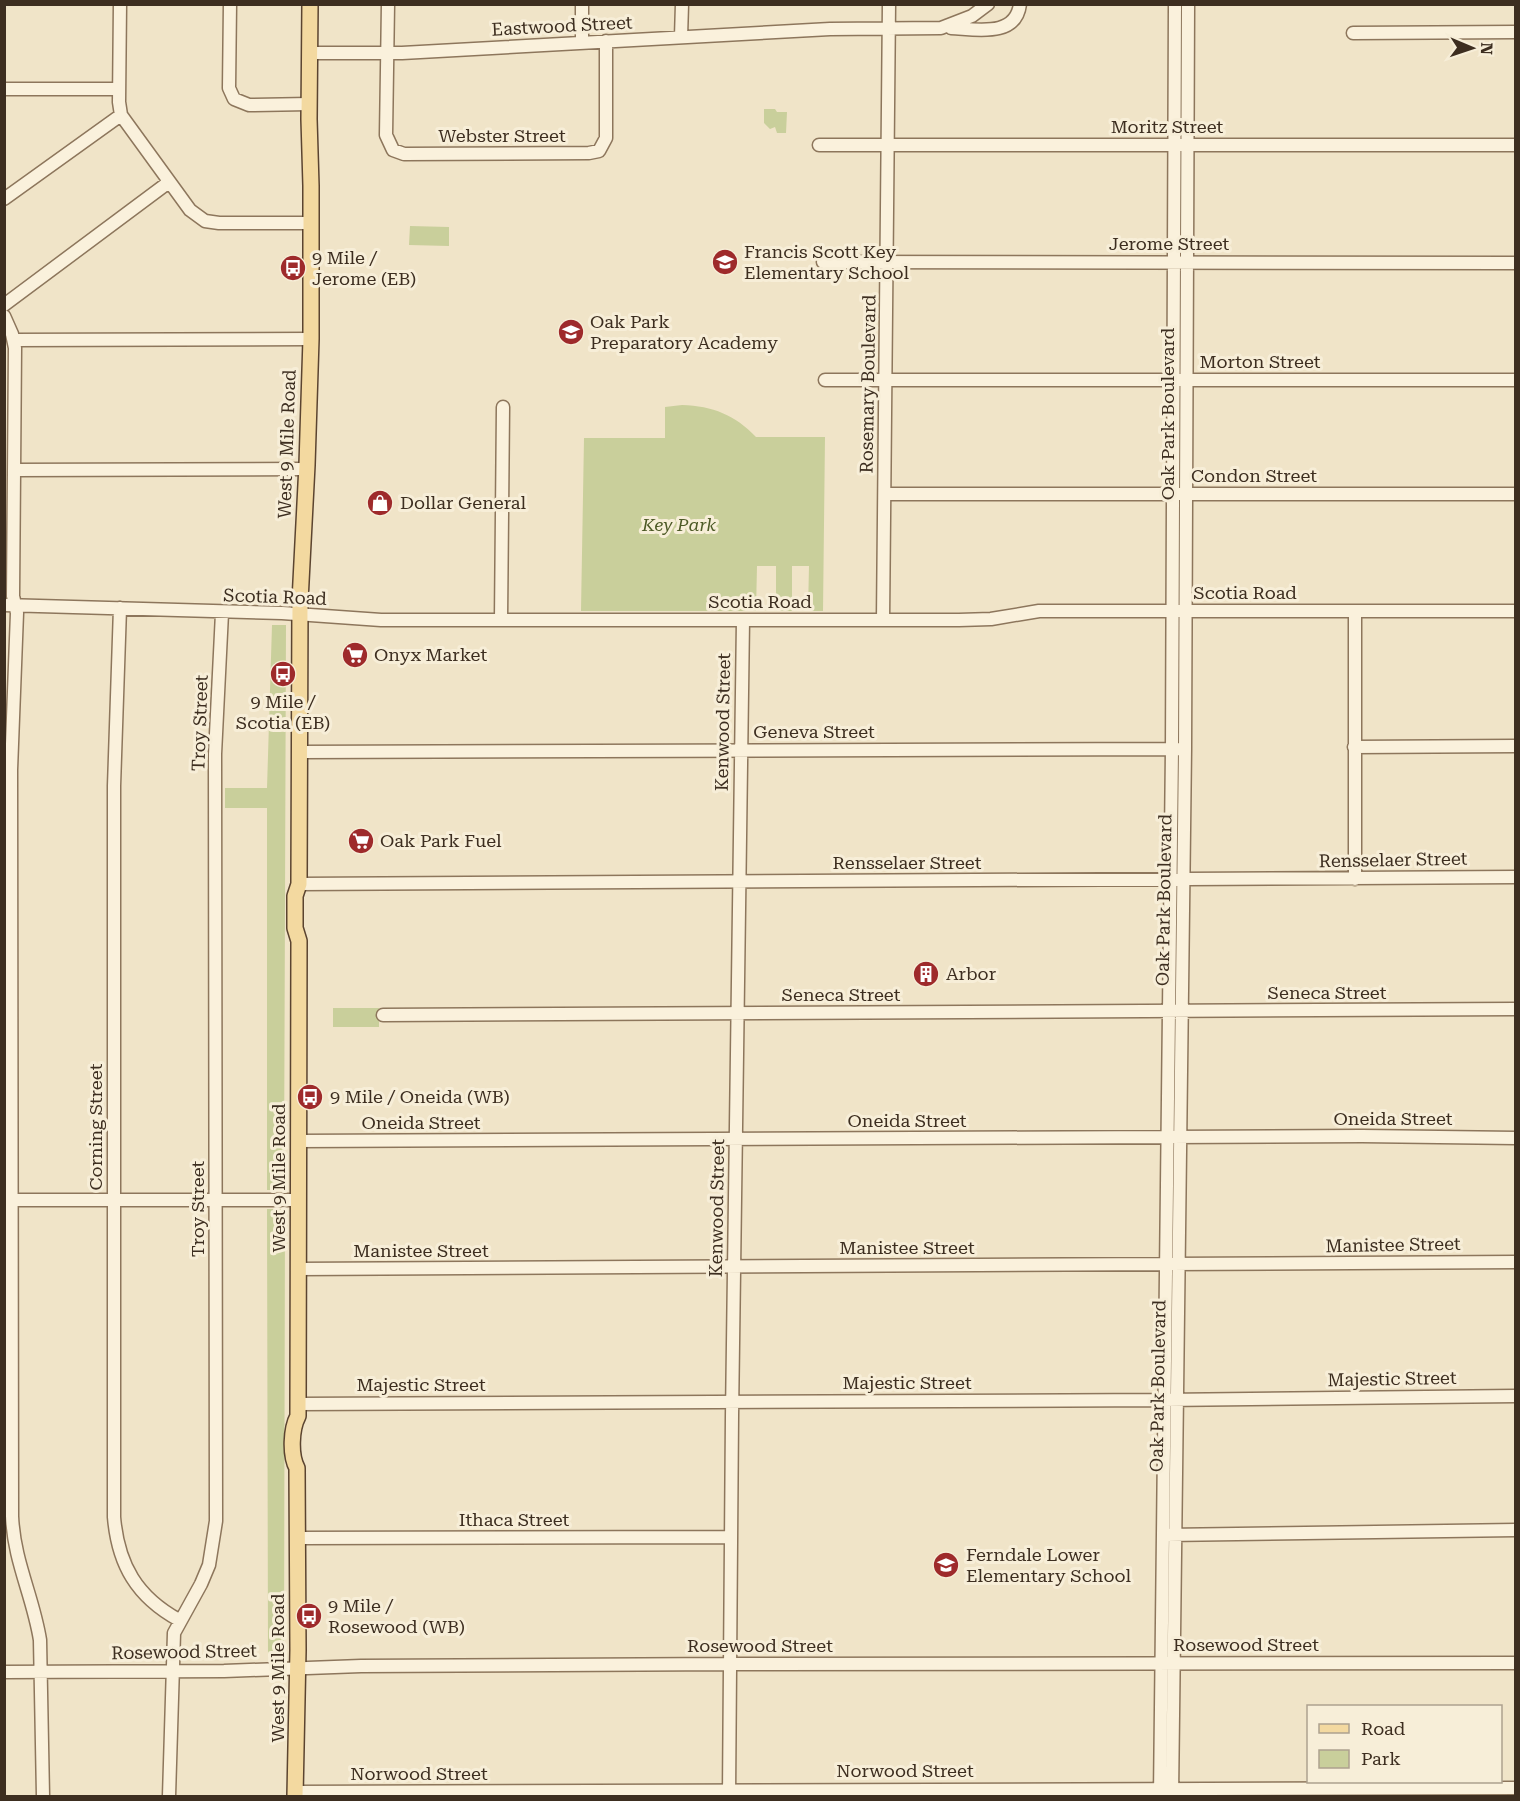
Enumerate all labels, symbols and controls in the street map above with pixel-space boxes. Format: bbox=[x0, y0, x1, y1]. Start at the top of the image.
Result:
street label: Eastwood Street bbox=[491, 11, 633, 40]
north arrow bbox=[1442, 18, 1502, 78]
text: N bbox=[1477, 42, 1496, 55]
street label: Moritz Street bbox=[1111, 116, 1224, 137]
street label: Webster Street bbox=[438, 125, 566, 146]
street label: Jerome Street bbox=[1109, 233, 1230, 254]
place label: Francis Scott Key Elementary School bbox=[744, 241, 909, 283]
place label: 9 Mile / Jerome (EB) bbox=[312, 247, 416, 289]
school or university icon: Francis Scott Key Elementary School bbox=[710, 247, 740, 277]
bus stop icon: 9 Mile / Jerome (EB) bbox=[278, 253, 308, 283]
street label: Rosemary Boulevard bbox=[855, 294, 880, 474]
place label: Oak Park Preparatory Academy bbox=[590, 311, 778, 353]
school or university icon: Oak Park Preparatory Academy bbox=[556, 317, 586, 347]
street label: Oak Park Boulevard bbox=[1157, 327, 1178, 500]
street label: Morton Street bbox=[1199, 351, 1321, 372]
street label: West 9 Mile Road bbox=[273, 369, 300, 519]
street label: Condon Street bbox=[1191, 465, 1317, 486]
shop icon: Dollar General bbox=[365, 488, 395, 518]
place label: Dollar General bbox=[400, 492, 527, 513]
park label: Key Park bbox=[641, 514, 716, 535]
street label: Scotia Road bbox=[1193, 582, 1297, 603]
street label: Scotia Road bbox=[223, 584, 328, 609]
street label: Scotia Road bbox=[708, 591, 812, 612]
supermarket icon: Onyx Market bbox=[340, 640, 370, 670]
place label: Onyx Market bbox=[374, 644, 488, 665]
street label: Kenwood Street bbox=[711, 652, 734, 791]
bus stop icon: 9 Mile / Scotia (EB) bbox=[268, 659, 298, 689]
street label: Troy Street bbox=[187, 674, 212, 772]
place label: 9 Mile / Scotia (EB) bbox=[236, 691, 330, 733]
street label: Geneva Street bbox=[753, 721, 875, 742]
street label: Oak Park Boulevard bbox=[1151, 813, 1176, 986]
supermarket icon: Oak Park Fuel bbox=[346, 826, 376, 856]
place label: Oak Park Fuel bbox=[380, 830, 502, 851]
street label: Rensselaer Street bbox=[1318, 848, 1468, 871]
street label: Rensselaer Street bbox=[833, 852, 982, 873]
building icon: Arbor bbox=[911, 959, 941, 989]
place label: Arbor bbox=[946, 963, 996, 984]
street label: Seneca Street bbox=[1268, 982, 1387, 1003]
street label: Seneca Street bbox=[782, 984, 901, 1005]
street label: Corning Street bbox=[85, 1063, 106, 1190]
bus stop icon: 9 Mile / Oneida (WB) bbox=[295, 1082, 325, 1112]
place label: 9 Mile / Oneida (WB) bbox=[330, 1086, 510, 1107]
street label: West 9 Mile Road bbox=[268, 1103, 289, 1252]
street label: Oneida Street bbox=[1334, 1108, 1453, 1129]
street label: Oneida Street bbox=[848, 1110, 967, 1131]
street label: Oneida Street bbox=[362, 1112, 481, 1133]
street label: Kenwood Street bbox=[705, 1138, 728, 1277]
street label: Troy Street bbox=[187, 1160, 208, 1257]
street label: Manistee Street bbox=[1325, 1233, 1461, 1256]
street label: Manistee Street bbox=[839, 1237, 975, 1258]
street label: Manistee Street bbox=[353, 1240, 489, 1261]
street label: Oak Park Boulevard bbox=[1145, 1299, 1170, 1472]
street label: Majestic Street bbox=[1327, 1367, 1457, 1390]
street label: Majestic Street bbox=[842, 1372, 972, 1393]
street label: Majestic Street bbox=[356, 1374, 486, 1395]
street label: Ithaca Street bbox=[459, 1509, 570, 1530]
place label: Ferndale Lower Elementary School bbox=[966, 1544, 1131, 1586]
school or university icon: Ferndale Lower Elementary School bbox=[931, 1550, 961, 1580]
street label: West 9 Mile Road bbox=[267, 1593, 288, 1742]
place label: 9 Mile / Rosewood (WB) bbox=[328, 1595, 465, 1637]
bus stop icon: 9 Mile / Rosewood (WB) bbox=[294, 1601, 324, 1631]
street label: Rosewood Street bbox=[1173, 1634, 1319, 1655]
street label: Rosewood Street bbox=[687, 1635, 833, 1656]
street label: Rosewood Street bbox=[111, 1640, 257, 1663]
legend bbox=[1307, 1705, 1502, 1783]
text: Road bbox=[1361, 1718, 1406, 1739]
text: Park bbox=[1361, 1748, 1401, 1769]
street label: Norwood Street bbox=[836, 1760, 974, 1781]
street label: Norwood Street bbox=[350, 1763, 488, 1784]

